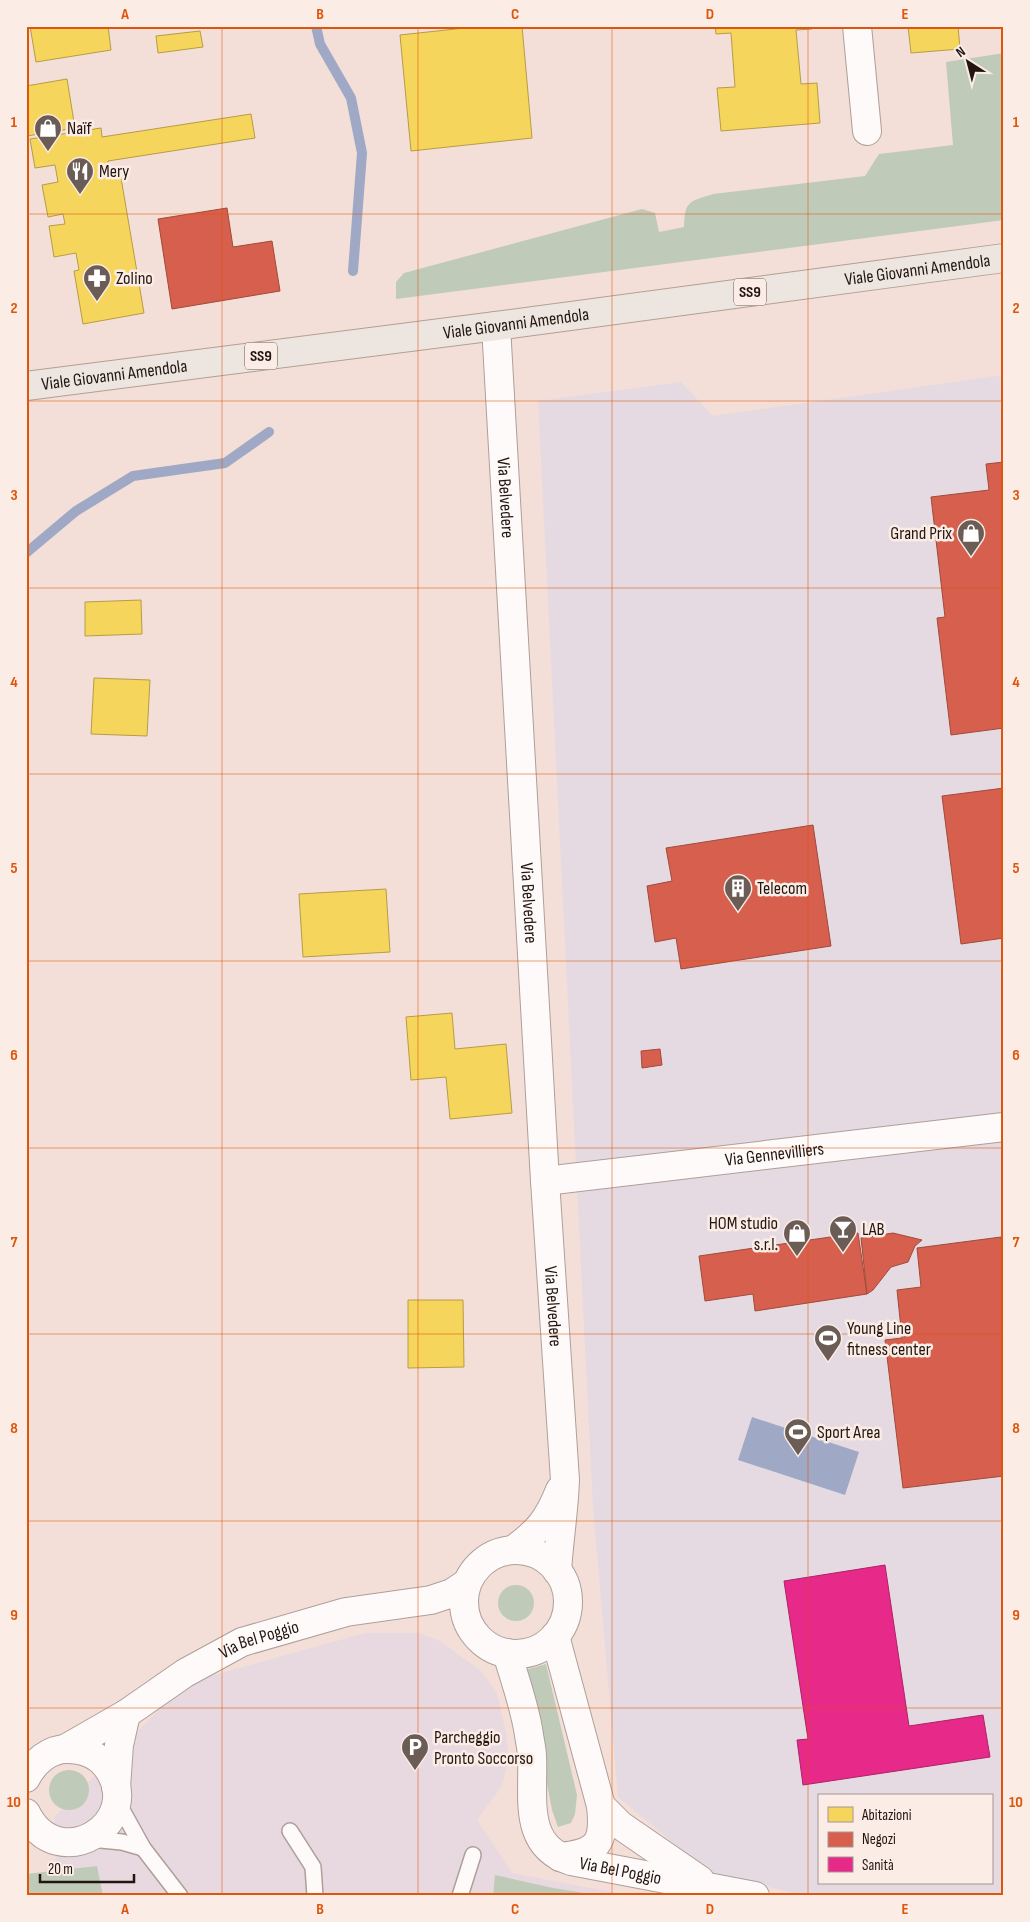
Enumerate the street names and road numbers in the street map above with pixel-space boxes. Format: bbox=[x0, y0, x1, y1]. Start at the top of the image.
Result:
street label: Viale Giovanni Amendola bbox=[843, 249, 992, 290]
road number: SS9 bbox=[734, 278, 766, 306]
street label: Viale Giovanni Amendola bbox=[442, 303, 590, 343]
road number: SS9 bbox=[245, 342, 277, 370]
street label: Viale Giovanni Amendola bbox=[40, 355, 188, 394]
street label: Via Belvedere bbox=[493, 457, 519, 539]
street label: Via Belvedere bbox=[516, 862, 542, 944]
street label: Via Gennevilliers bbox=[724, 1138, 825, 1170]
street label: Via Belvedere bbox=[540, 1265, 567, 1347]
street label: Via Bel Poggio bbox=[215, 1616, 301, 1663]
street label: Via Bel Poggio bbox=[578, 1852, 663, 1888]

